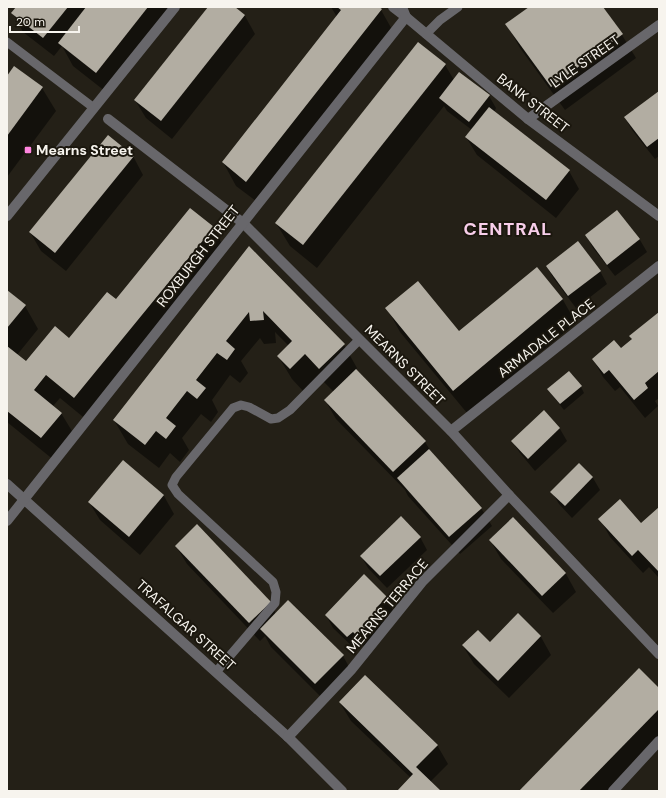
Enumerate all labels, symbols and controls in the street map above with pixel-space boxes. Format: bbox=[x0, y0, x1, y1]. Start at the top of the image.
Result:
scale bar bbox=[10, 8, 79, 34]
text: 20 m bbox=[16, 14, 45, 30]
street label: LYLE STREET bbox=[547, 30, 623, 92]
street label: BANK STREET bbox=[493, 69, 573, 137]
place label: Mearns Street bbox=[36, 141, 133, 159]
marker: Mearns Street bbox=[23, 145, 33, 155]
street label: ROXBURGH STREET bbox=[153, 201, 243, 311]
district label: CENTRAL bbox=[464, 217, 552, 241]
street label: ARMADALE PLACE bbox=[494, 294, 598, 381]
street label: MEARNS STREET bbox=[361, 321, 449, 409]
street label: MEARNS TERRACE bbox=[342, 555, 432, 657]
street label: TRAFALGAR STREET bbox=[133, 576, 239, 674]

